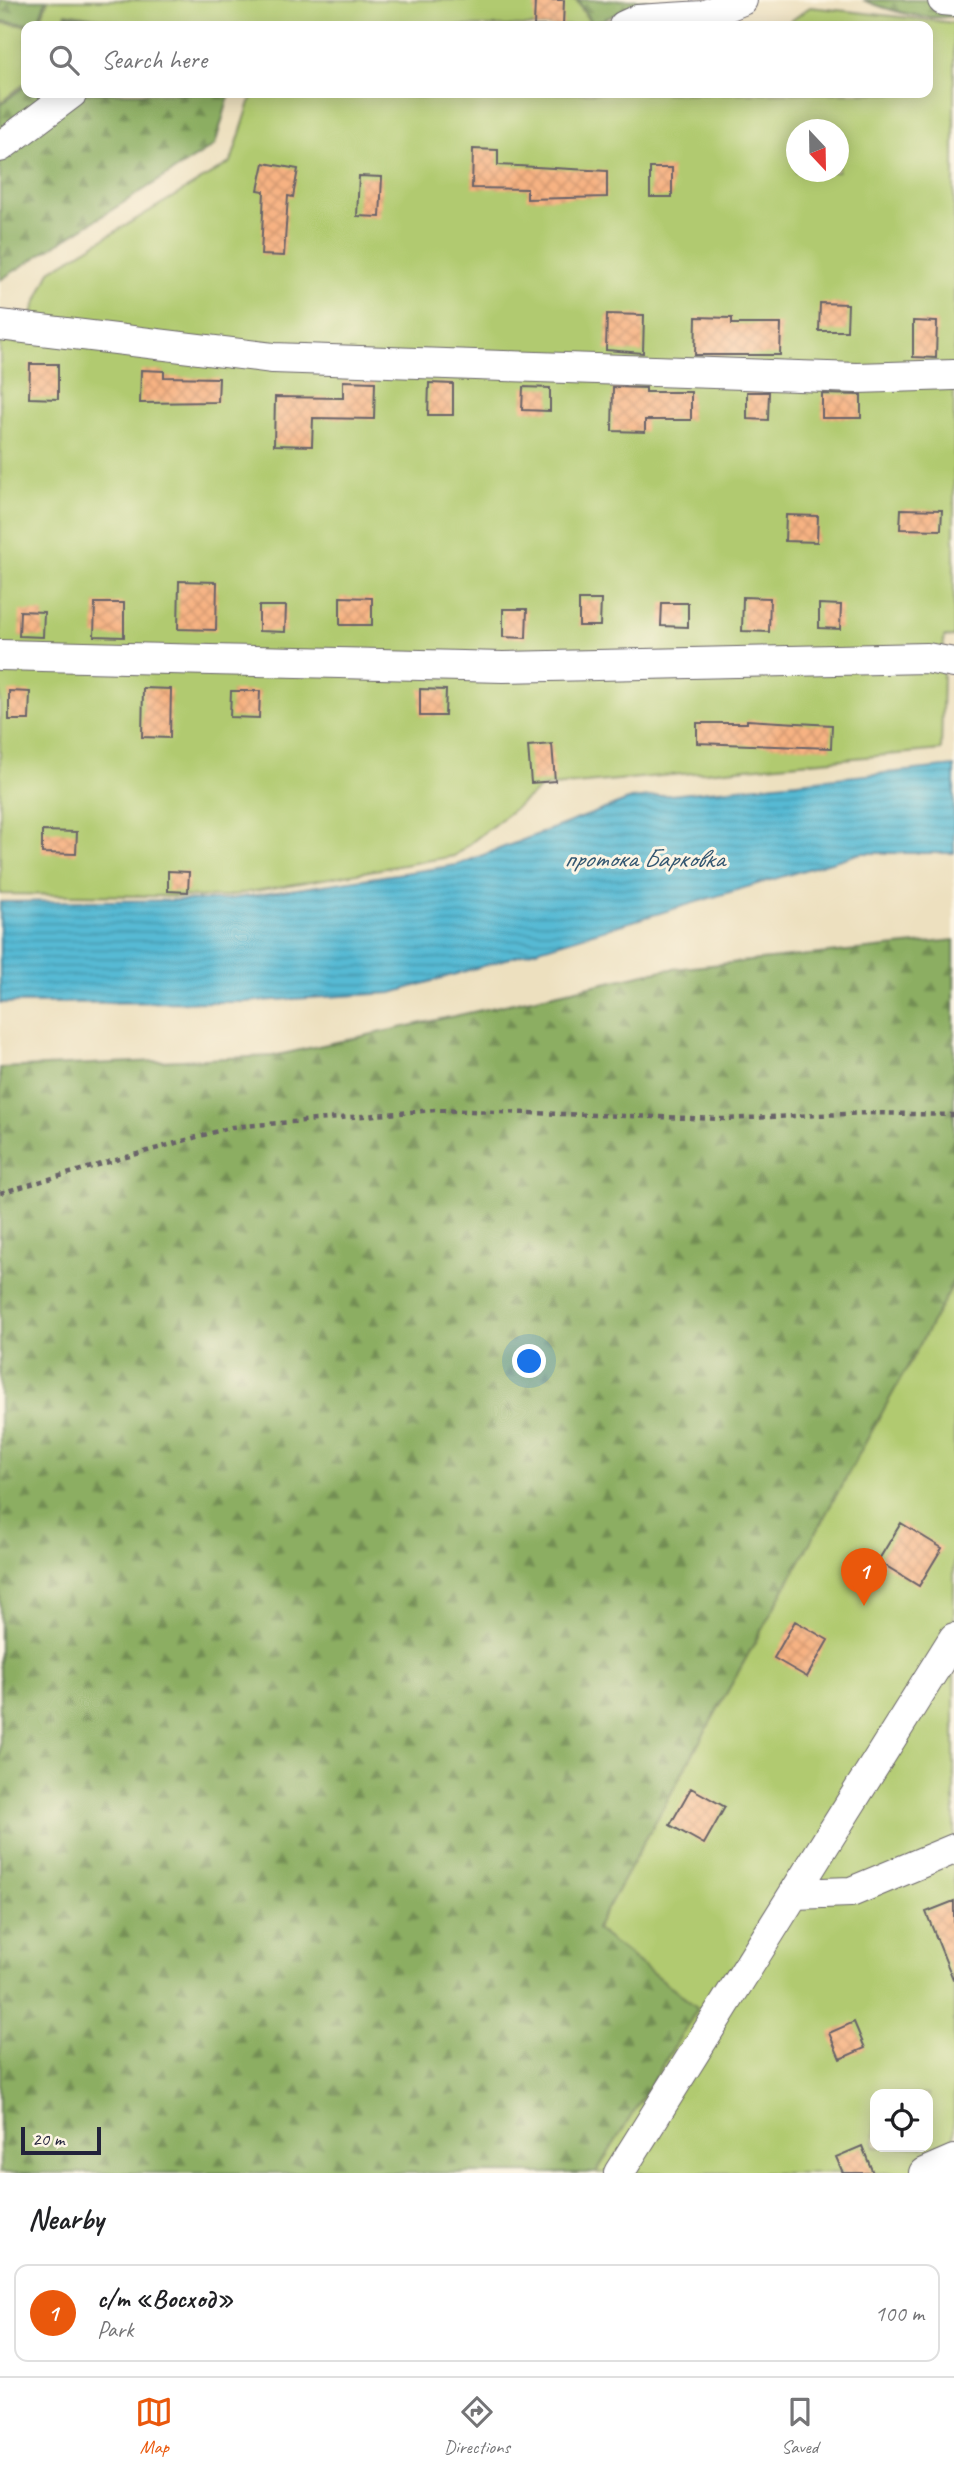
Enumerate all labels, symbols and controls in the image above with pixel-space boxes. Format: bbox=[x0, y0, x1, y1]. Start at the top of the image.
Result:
search box bbox=[21, 21, 933, 98]
icon: search bbox=[45, 41, 83, 79]
text: Search here bbox=[101, 43, 207, 76]
north arrow bbox=[786, 119, 849, 182]
water label: протока Барковка bbox=[564, 842, 728, 875]
your location bbox=[512, 1344, 546, 1378]
pin: 1 bbox=[841, 1548, 887, 1606]
map controls bbox=[870, 2089, 933, 2152]
button: locate bbox=[870, 2089, 933, 2152]
scale bar bbox=[21, 2124, 102, 2156]
text: 20 m bbox=[32, 2127, 64, 2151]
text: Nearby bbox=[28, 2200, 104, 2238]
text: с/т «Восход» bbox=[97, 2282, 234, 2315]
text: 1 bbox=[48, 2299, 58, 2328]
text: 100 m bbox=[875, 2299, 924, 2328]
text: Park bbox=[97, 2315, 133, 2344]
tab: Map bbox=[135, 2393, 173, 2459]
tab: Directions bbox=[444, 2393, 510, 2459]
tab: Saved bbox=[781, 2393, 819, 2459]

